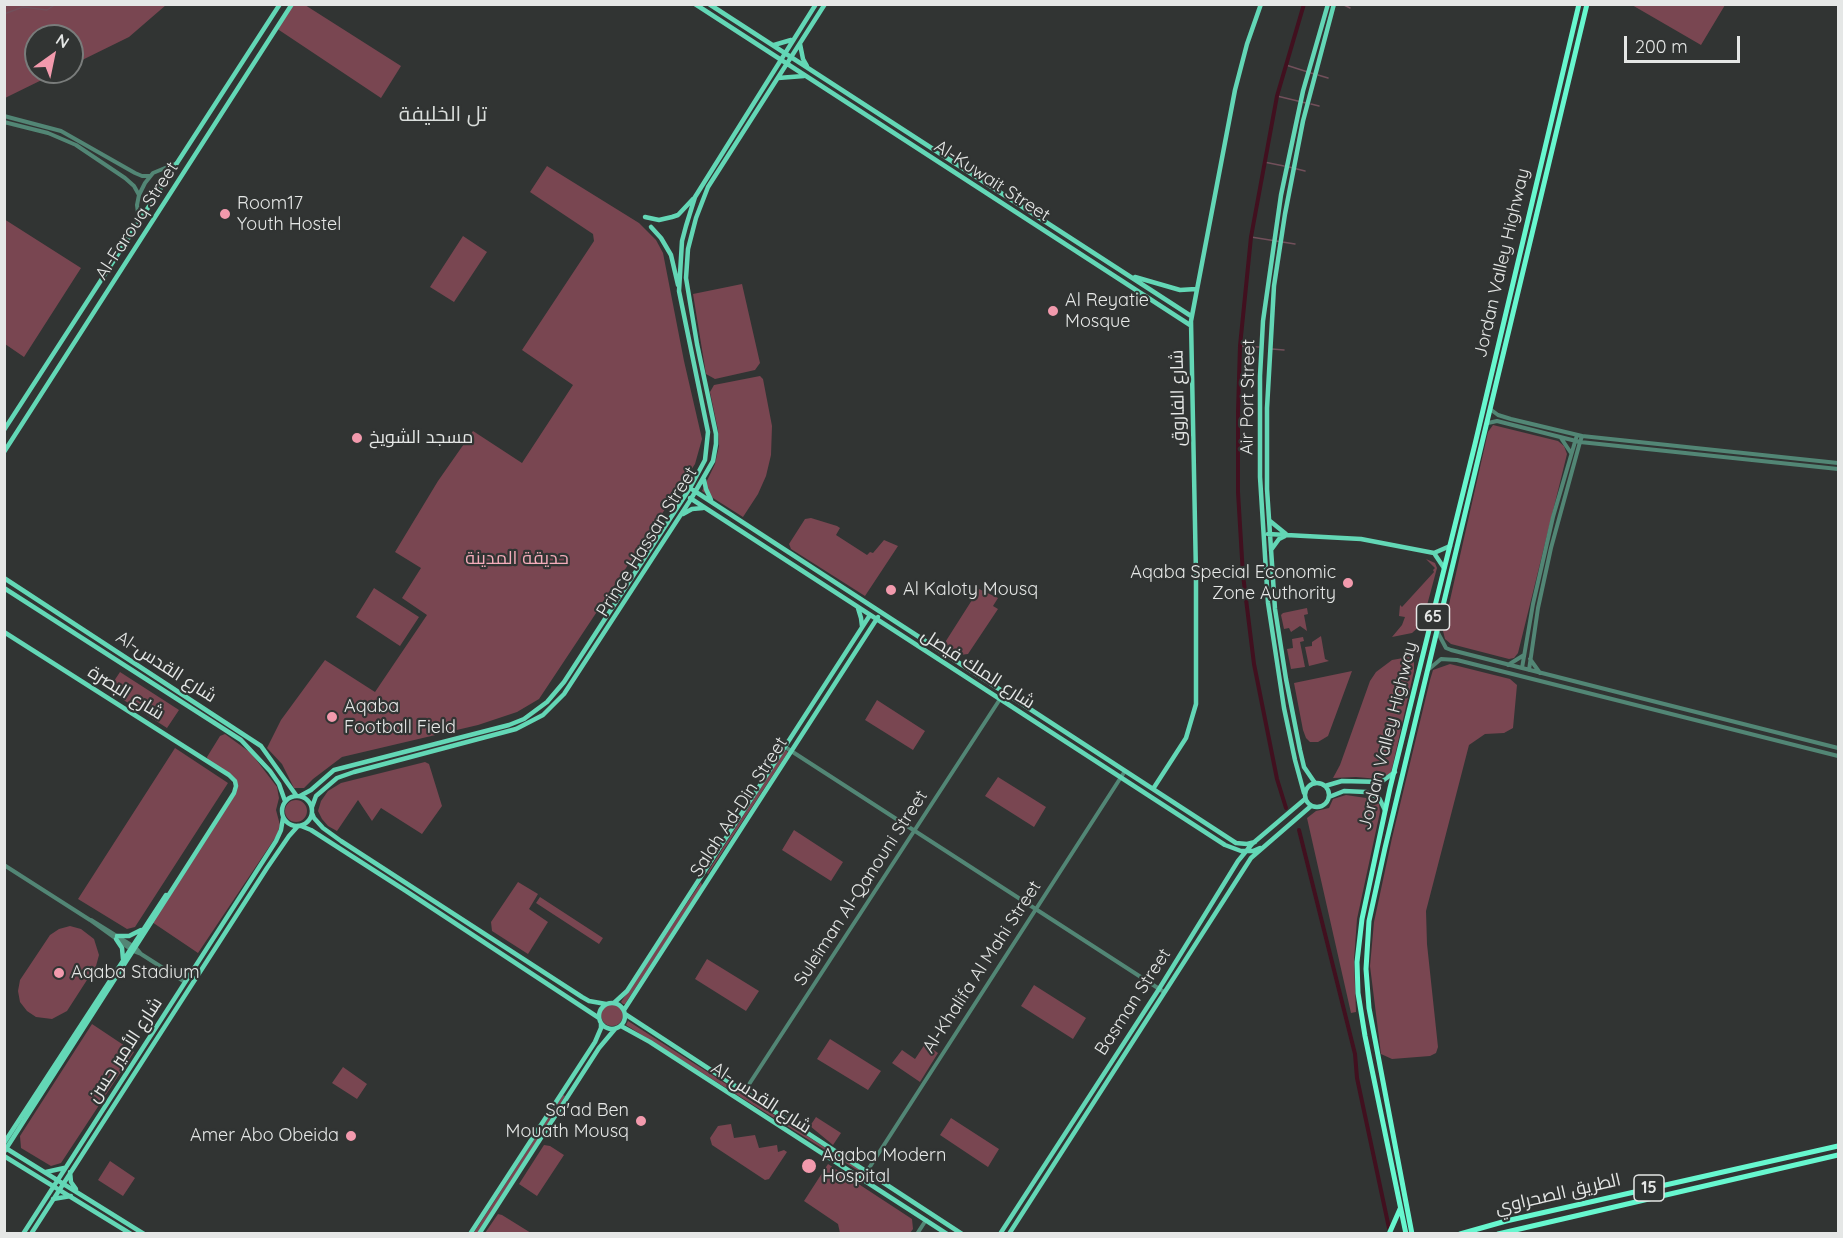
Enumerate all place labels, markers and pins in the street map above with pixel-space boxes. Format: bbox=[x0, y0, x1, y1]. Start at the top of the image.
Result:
place label: Room17 Youth Hostel bbox=[237, 193, 341, 236]
marker: Room17 Youth Hostel bbox=[218, 207, 232, 221]
place label: Al Reyatie Mosque bbox=[1065, 290, 1149, 332]
marker: Al Reyatie Mosque bbox=[1046, 304, 1060, 318]
place label: مسجد الشويخ bbox=[369, 427, 473, 449]
marker: مسجد الشويخ bbox=[350, 431, 364, 445]
place label: Aqaba Special Economic Zone Authority bbox=[1130, 562, 1336, 604]
marker: Aqaba Special Economic Zone Authority bbox=[1341, 576, 1355, 590]
place label: Al Kaloty Mousq bbox=[903, 579, 1038, 601]
marker: Al Kaloty Mousq bbox=[884, 583, 898, 597]
place label: Aqaba Football Field bbox=[344, 696, 456, 738]
marker: Aqaba Football Field bbox=[325, 710, 339, 724]
place label: Aqaba Stadium bbox=[71, 962, 200, 984]
marker: Aqaba Stadium bbox=[52, 966, 66, 980]
place label: Sa'ad Ben Mouath Mousq bbox=[506, 1100, 629, 1142]
marker: Sa'ad Ben Mouath Mousq bbox=[634, 1114, 648, 1128]
place label: Amer Abo Obeida bbox=[190, 1125, 339, 1147]
marker: Amer Abo Obeida bbox=[344, 1129, 358, 1143]
place label: Aqaba Modern Hospital bbox=[822, 1145, 946, 1188]
marker: Aqaba Modern Hospital bbox=[800, 1157, 818, 1175]

